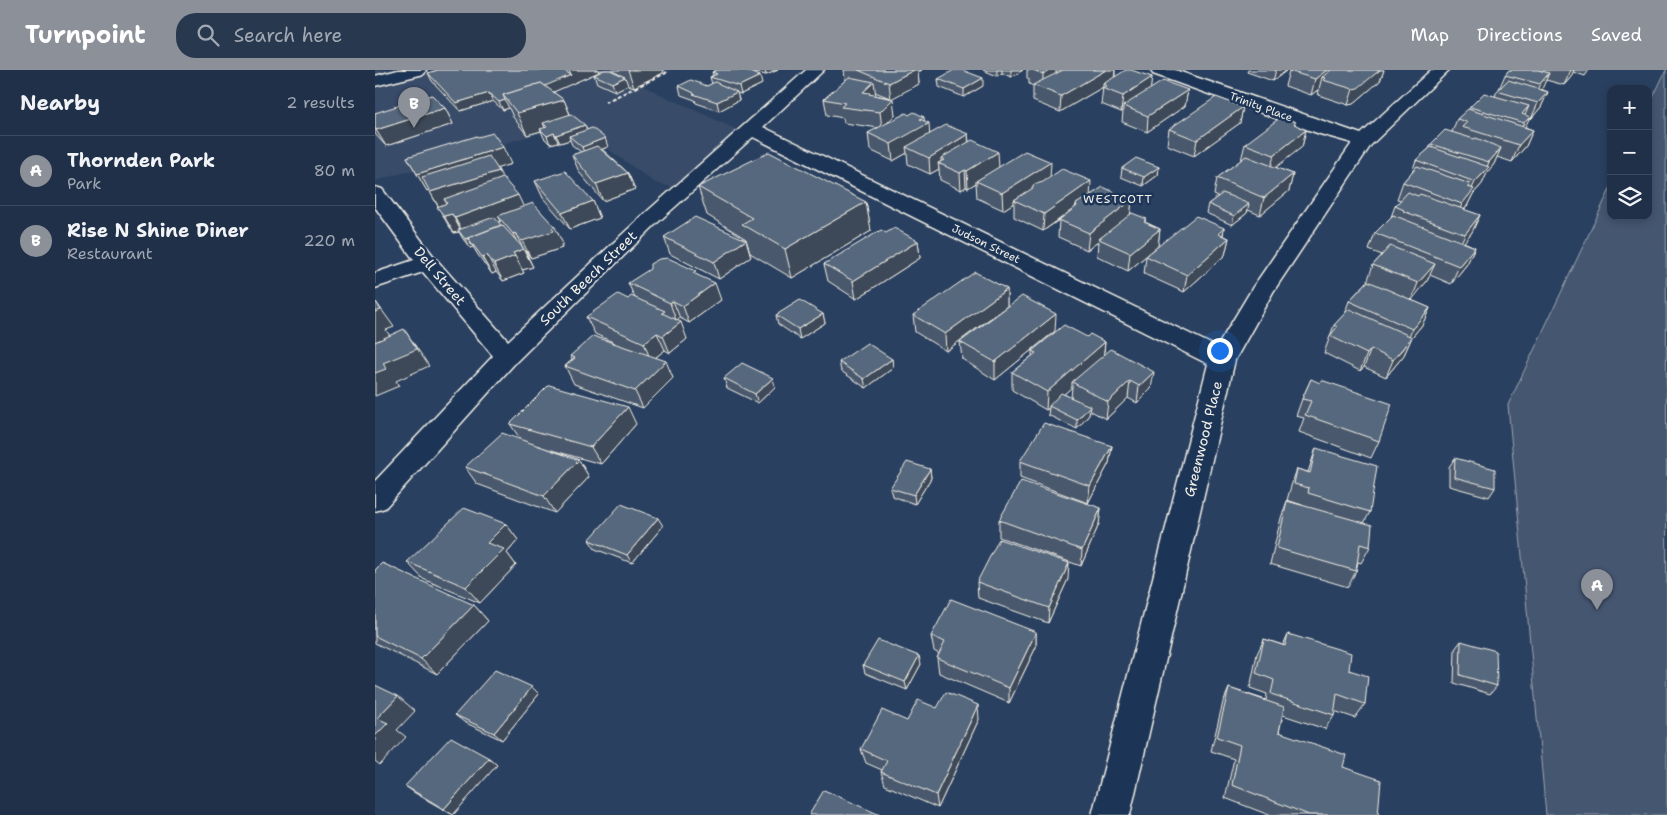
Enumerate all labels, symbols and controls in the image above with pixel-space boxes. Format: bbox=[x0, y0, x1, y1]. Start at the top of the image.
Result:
search box bbox=[176, 13, 526, 58]
text: Turnpoint bbox=[25, 19, 146, 51]
icon: search bbox=[194, 21, 222, 49]
text: Search here bbox=[234, 23, 342, 48]
text: Map bbox=[1411, 23, 1449, 47]
text: Directions bbox=[1477, 23, 1563, 47]
text: Saved bbox=[1591, 23, 1642, 47]
map controls bbox=[1607, 85, 1652, 220]
button: + bbox=[1607, 85, 1652, 130]
pin: B bbox=[398, 87, 430, 128]
text: Nearby bbox=[20, 89, 100, 117]
street label: Trinity Place bbox=[1227, 89, 1295, 125]
text: 2 results bbox=[286, 92, 355, 113]
button: − bbox=[1607, 130, 1652, 175]
text: Thornden Park bbox=[67, 148, 215, 173]
text: A bbox=[30, 160, 42, 181]
text: 80 m bbox=[314, 160, 355, 181]
text: Park bbox=[67, 173, 101, 194]
button: layers bbox=[1607, 175, 1652, 220]
district label: WESTCOTT bbox=[1083, 191, 1153, 207]
text: Rise N Shine Diner bbox=[67, 218, 249, 243]
street label: Judson Street bbox=[949, 221, 1023, 267]
street label: South Beech Street bbox=[535, 227, 641, 329]
text: B bbox=[31, 230, 41, 251]
text: 220 m bbox=[303, 230, 355, 251]
text: Restaurant bbox=[67, 243, 153, 264]
street label: Dell Street bbox=[410, 243, 470, 309]
your location bbox=[1207, 338, 1233, 364]
street label: Greenwood Place bbox=[1180, 379, 1226, 499]
pin: A bbox=[1581, 569, 1613, 610]

